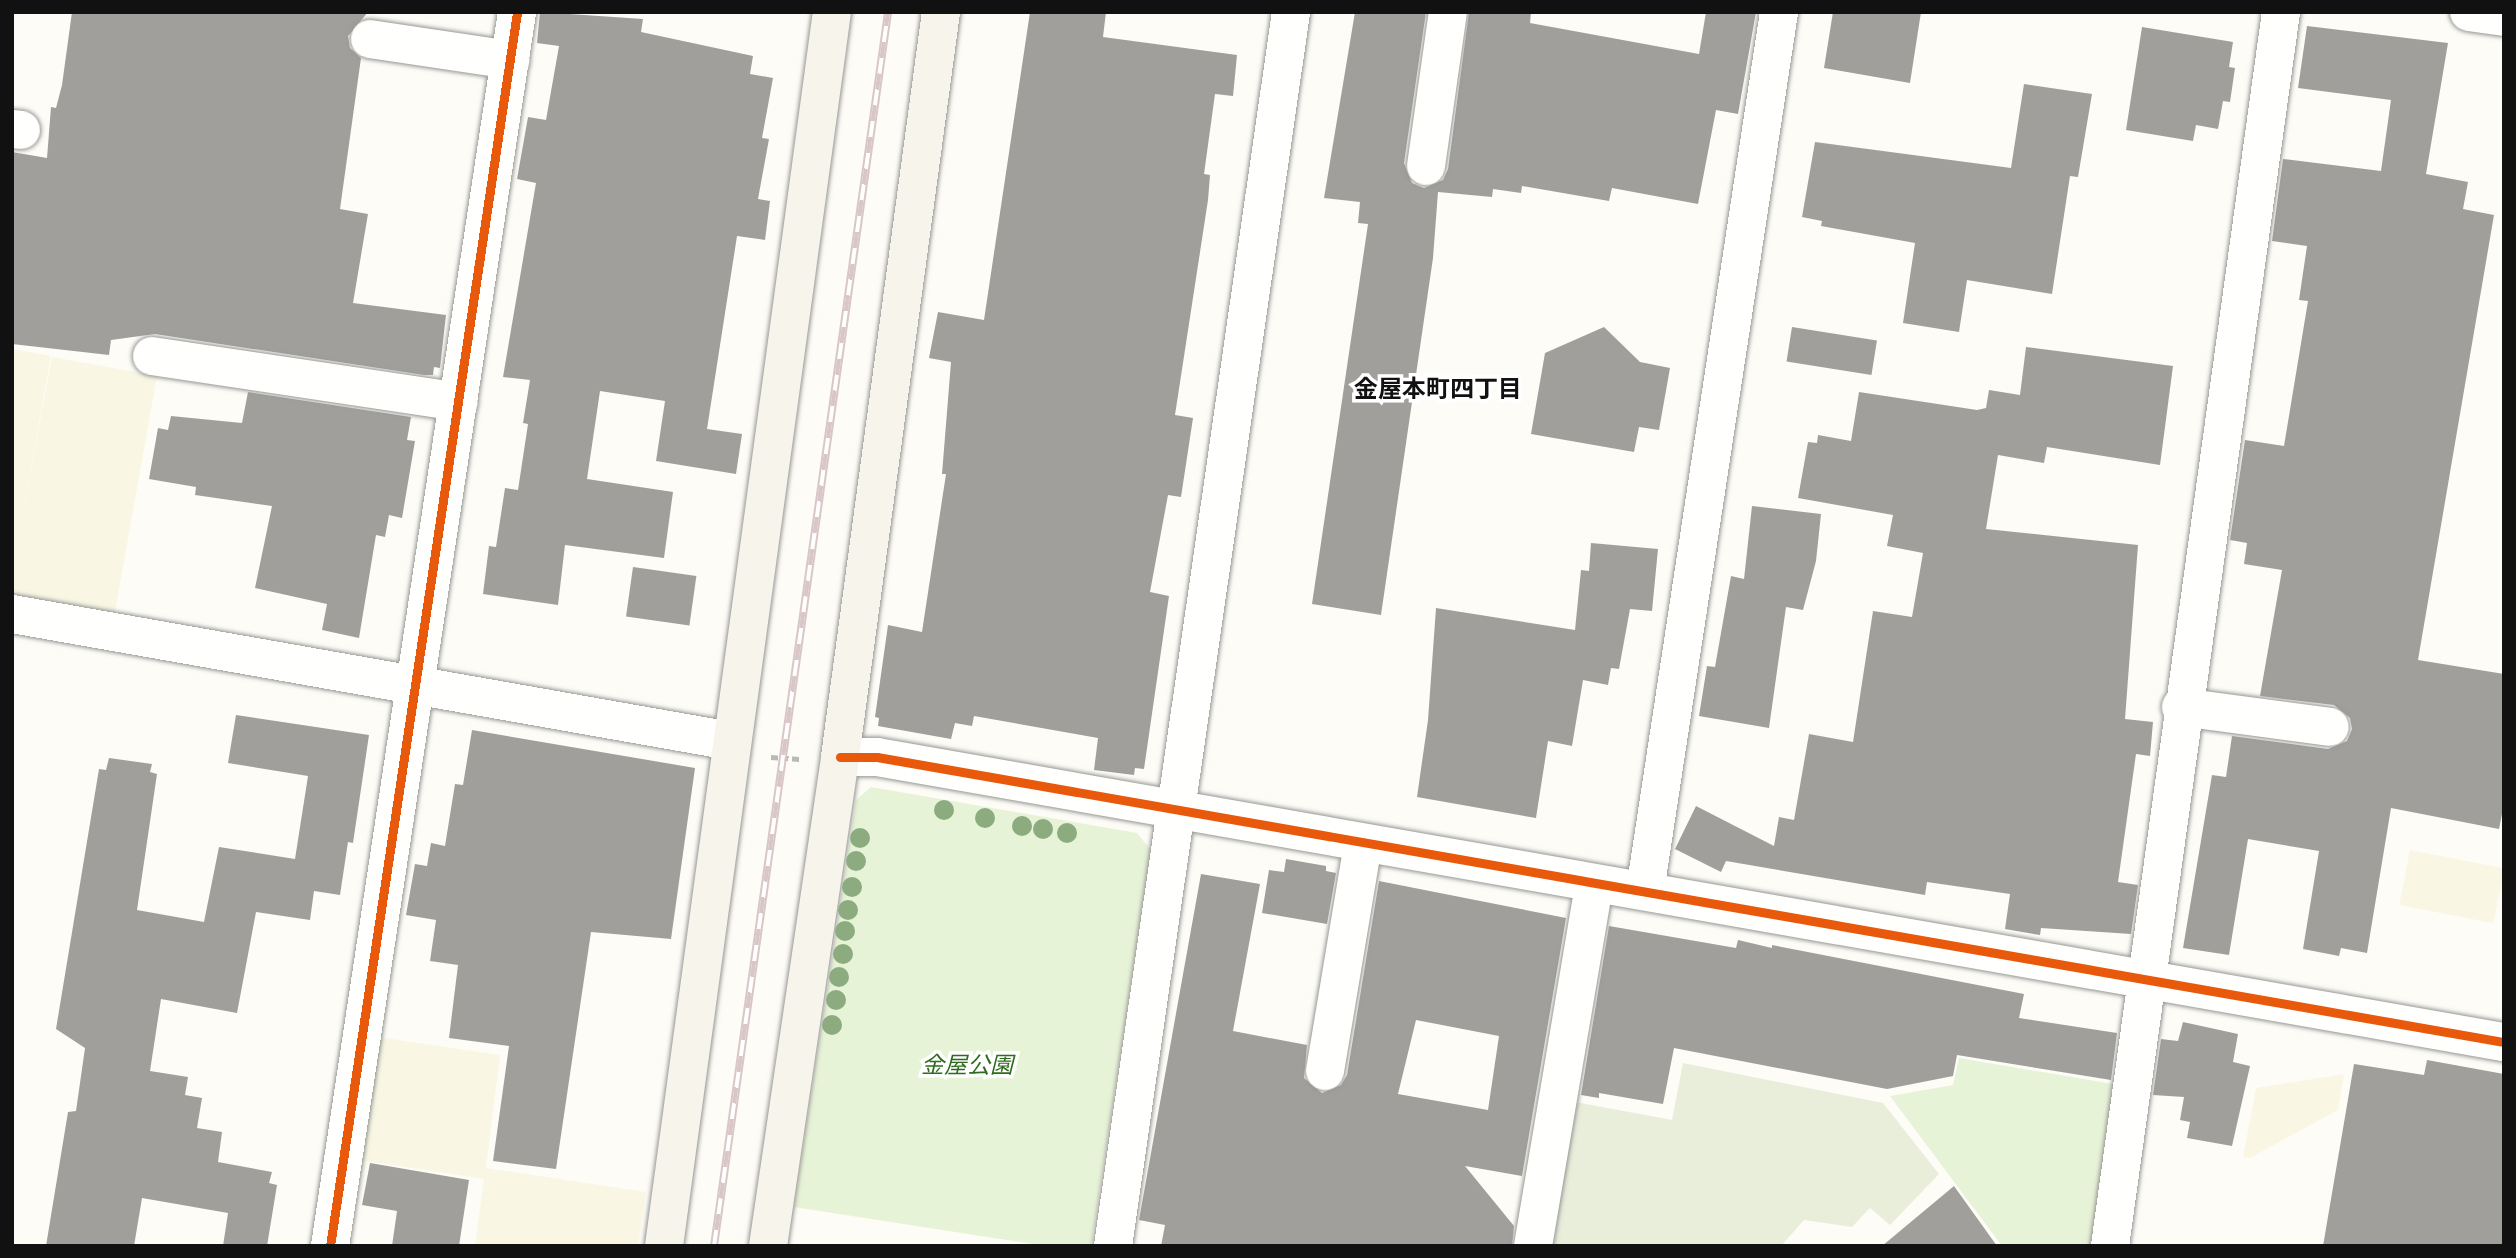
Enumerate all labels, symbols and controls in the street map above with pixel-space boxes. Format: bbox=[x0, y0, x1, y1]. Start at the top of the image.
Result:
district label: 金屋本町四丁目 bbox=[1354, 375, 1522, 403]
park label: 金屋公園 bbox=[921, 1051, 1013, 1079]

